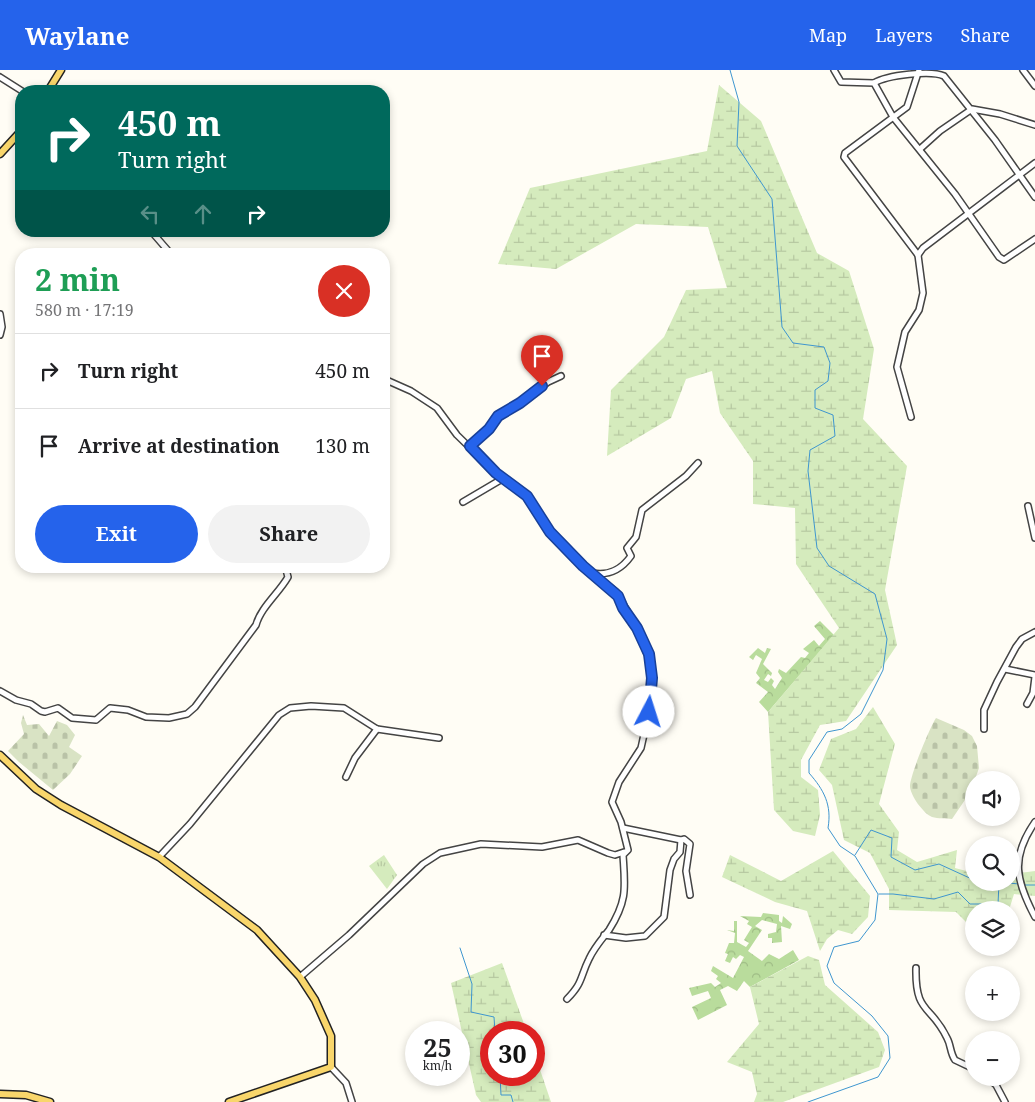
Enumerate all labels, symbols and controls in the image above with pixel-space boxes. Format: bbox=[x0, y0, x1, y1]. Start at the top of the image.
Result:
text: Waylane bbox=[25, 19, 129, 52]
text: Map bbox=[809, 23, 847, 47]
text: Layers bbox=[875, 23, 933, 47]
text: Share bbox=[961, 23, 1010, 47]
text: 450 m bbox=[118, 99, 221, 146]
icon: right bbox=[35, 105, 100, 170]
text: Turn right bbox=[118, 144, 227, 174]
icon: left bbox=[136, 200, 164, 228]
icon: ahead bbox=[189, 200, 217, 228]
icon: right bbox=[242, 200, 270, 228]
text: 2 min bbox=[35, 259, 120, 300]
button: close bbox=[318, 265, 370, 317]
text: 580 m · 17:19 bbox=[35, 299, 134, 321]
pin bbox=[521, 335, 563, 386]
icon: arrive bbox=[528, 342, 556, 370]
icon: right bbox=[35, 357, 63, 385]
text: Turn right bbox=[78, 358, 178, 384]
text: 450 m bbox=[315, 358, 370, 384]
icon: arrive bbox=[35, 432, 63, 460]
text: Arrive at destination bbox=[78, 433, 280, 459]
text: 130 m bbox=[315, 433, 370, 459]
button: Exit bbox=[35, 505, 198, 563]
button: Share bbox=[208, 505, 370, 563]
position arrow bbox=[622, 685, 674, 737]
map controls bbox=[965, 771, 1020, 1086]
button: sound bbox=[965, 771, 1020, 826]
button: search bbox=[965, 836, 1020, 891]
button: layers bbox=[965, 901, 1020, 956]
button: + bbox=[965, 966, 1020, 1021]
speed limit sign: 30 bbox=[480, 1021, 545, 1086]
text: 25 bbox=[423, 1030, 452, 1064]
button: − bbox=[965, 1031, 1020, 1086]
text: km/h bbox=[423, 1057, 452, 1074]

